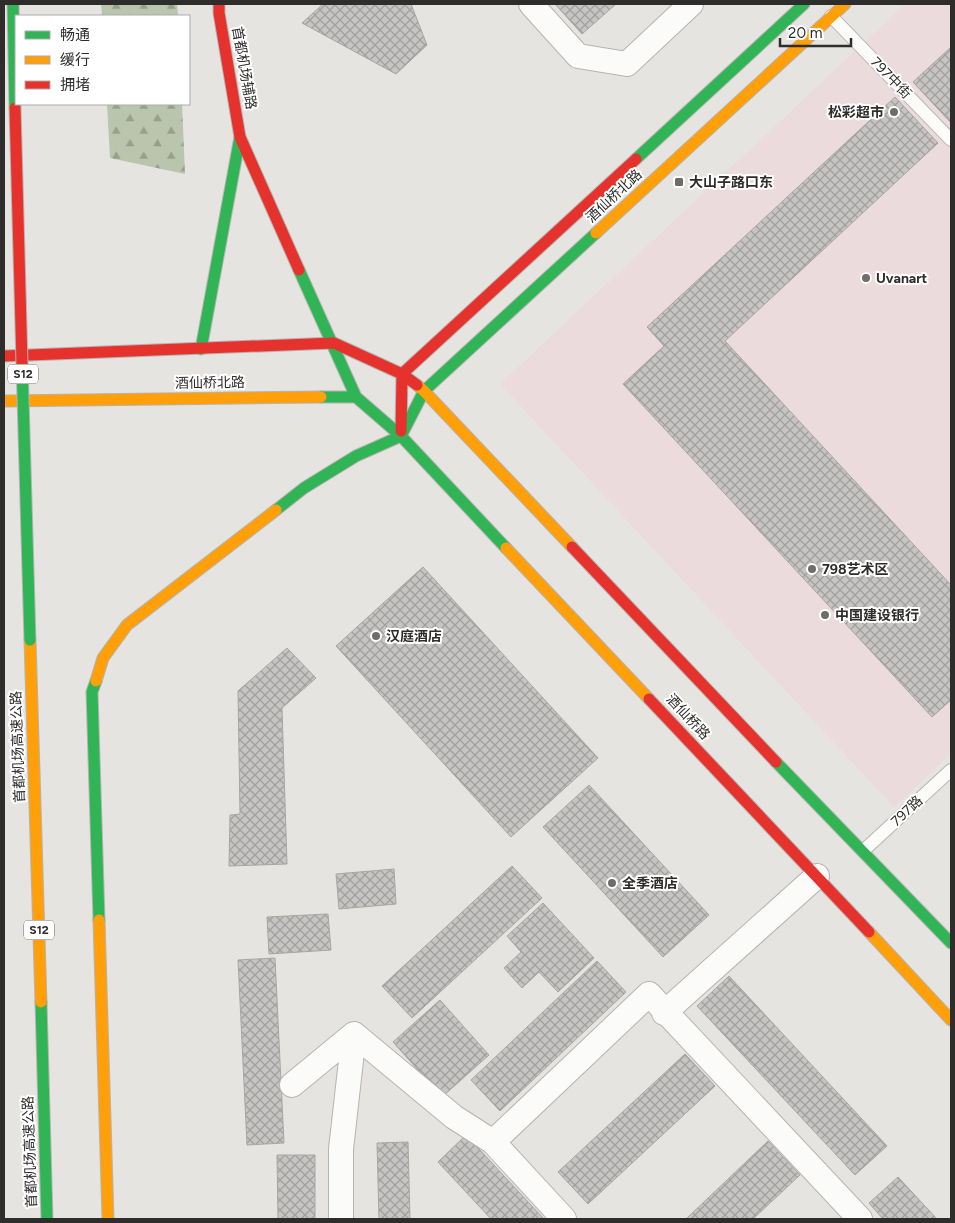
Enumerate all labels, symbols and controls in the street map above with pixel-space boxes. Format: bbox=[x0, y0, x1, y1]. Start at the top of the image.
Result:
legend bbox=[15, 15, 190, 105]
scale bar bbox=[780, 15, 851, 47]
text: 20 m bbox=[788, 24, 822, 42]
street label: 首都机场辅路 bbox=[228, 25, 260, 111]
text: 畅通 bbox=[60, 26, 90, 44]
text: 缓行 bbox=[60, 51, 90, 69]
street label: 797中街 bbox=[867, 54, 915, 102]
text: 拥堵 bbox=[60, 76, 90, 94]
place label: 松彩超市 bbox=[828, 104, 884, 121]
marker: 松彩超市 bbox=[888, 106, 900, 118]
street label: 酒仙桥北路 bbox=[583, 166, 645, 226]
place label: 大山子路口东 bbox=[689, 174, 773, 191]
marker: 大山子路口东 bbox=[673, 176, 685, 188]
place label: Uvanart bbox=[876, 270, 928, 287]
marker: Uvanart bbox=[860, 272, 872, 284]
road number: S12 bbox=[8, 364, 38, 384]
street label: 酒仙桥北路 bbox=[175, 374, 245, 392]
place label: 798艺术区 bbox=[822, 561, 888, 578]
marker: 798艺术区 bbox=[806, 563, 818, 575]
place label: 中国建设银行 bbox=[835, 607, 919, 624]
marker: 中国建设银行 bbox=[819, 609, 831, 621]
place label: 汉庭酒店 bbox=[386, 628, 442, 645]
marker: 汉庭酒店 bbox=[370, 630, 382, 642]
street label: 首都机场高速公路 bbox=[8, 691, 28, 803]
street label: 酒仙桥路 bbox=[663, 691, 713, 743]
street label: 797路 bbox=[888, 792, 926, 830]
place label: 全季酒店 bbox=[622, 875, 678, 892]
marker: 全季酒店 bbox=[606, 877, 618, 889]
road number: S12 bbox=[24, 920, 54, 940]
street label: 首都机场高速公路 bbox=[20, 1096, 40, 1208]

